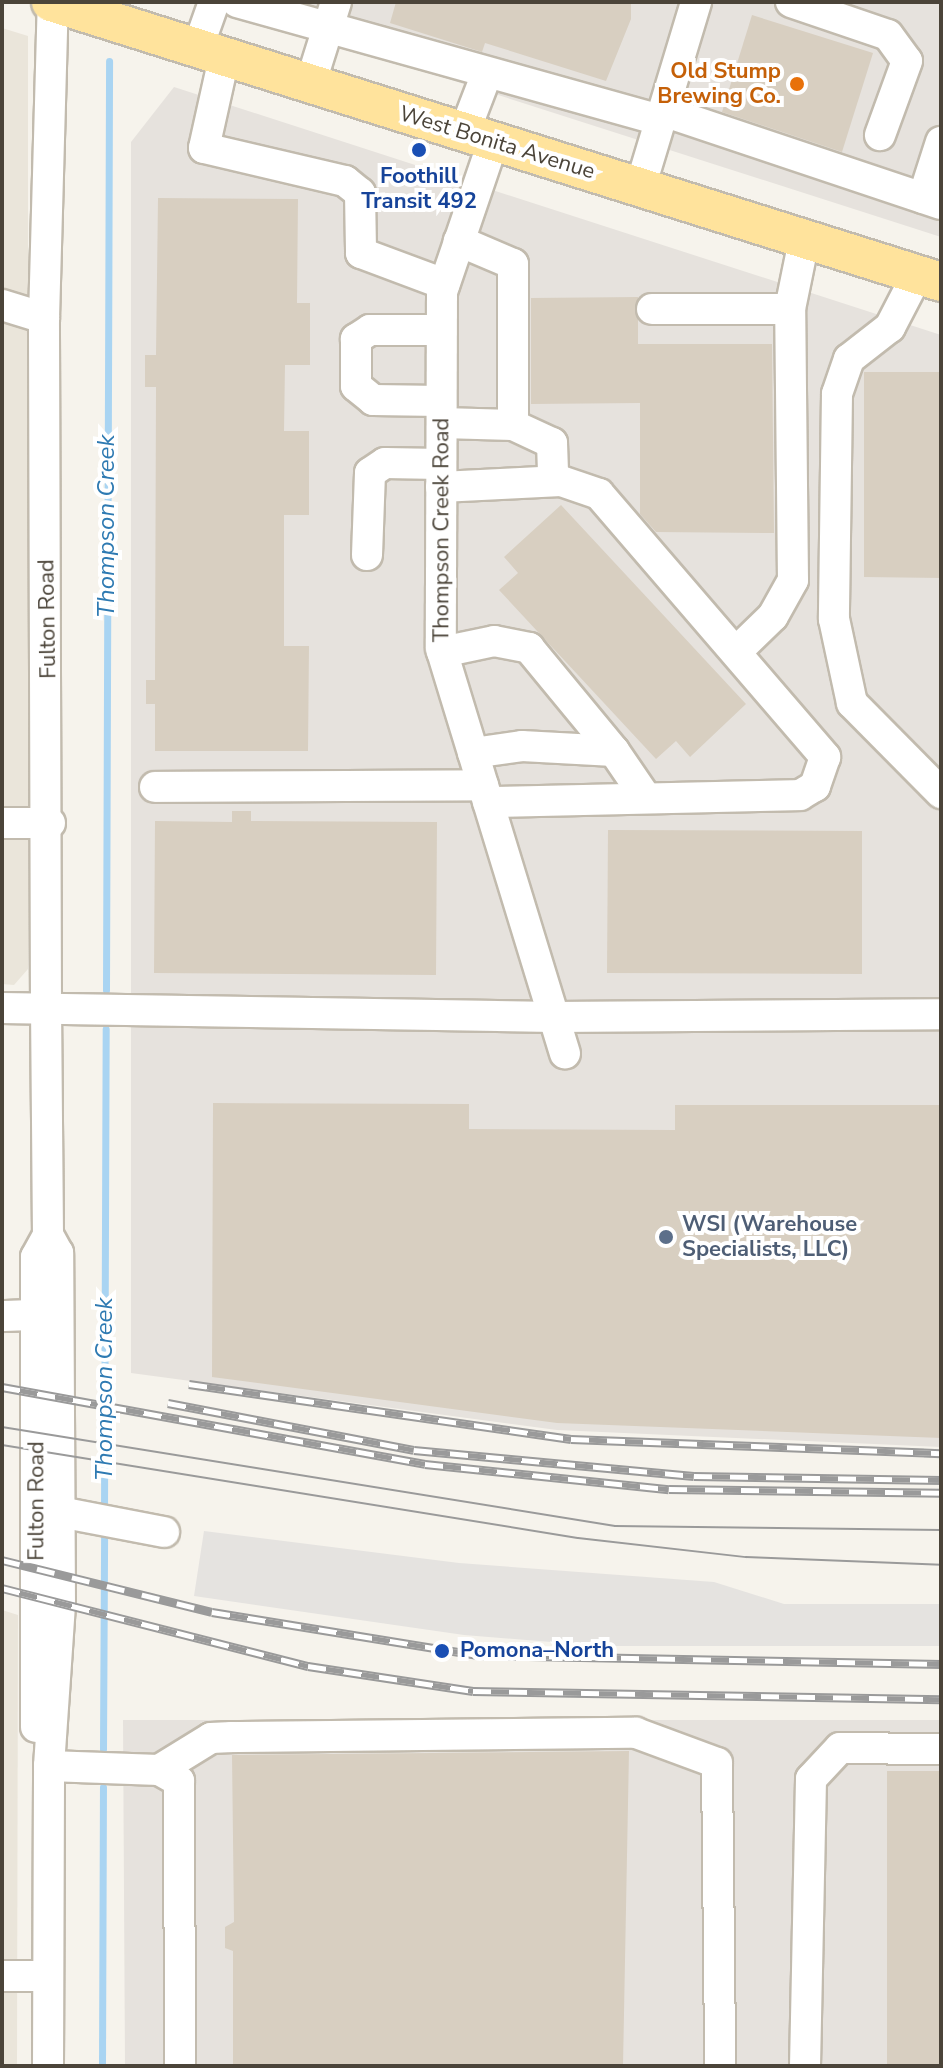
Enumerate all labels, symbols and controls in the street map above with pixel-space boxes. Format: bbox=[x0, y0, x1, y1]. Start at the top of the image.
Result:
place label: Old Stump Brewing Co. bbox=[657, 58, 781, 110]
marker: Old Stump Brewing Co. bbox=[788, 75, 806, 93]
street label: West Bonita Avenue bbox=[396, 101, 598, 185]
marker: Foothill Transit 492 bbox=[410, 141, 428, 159]
place label: Foothill Transit 492 bbox=[361, 163, 477, 214]
street label: Thompson Creek Road bbox=[429, 418, 455, 642]
water label: Thompson Creek bbox=[93, 435, 121, 617]
street label: Fulton Road bbox=[34, 559, 62, 679]
place label: WSI (Warehouse Specialists, LLC) bbox=[682, 1211, 857, 1262]
marker: WSI (Warehouse Specialists, LLC) bbox=[657, 1228, 675, 1246]
water label: Thompson Creek bbox=[91, 1298, 119, 1480]
street label: Fulton Road bbox=[24, 1441, 50, 1561]
place label: Pomona–North bbox=[460, 1638, 614, 1664]
marker: Pomona–North bbox=[431, 1640, 453, 1662]

